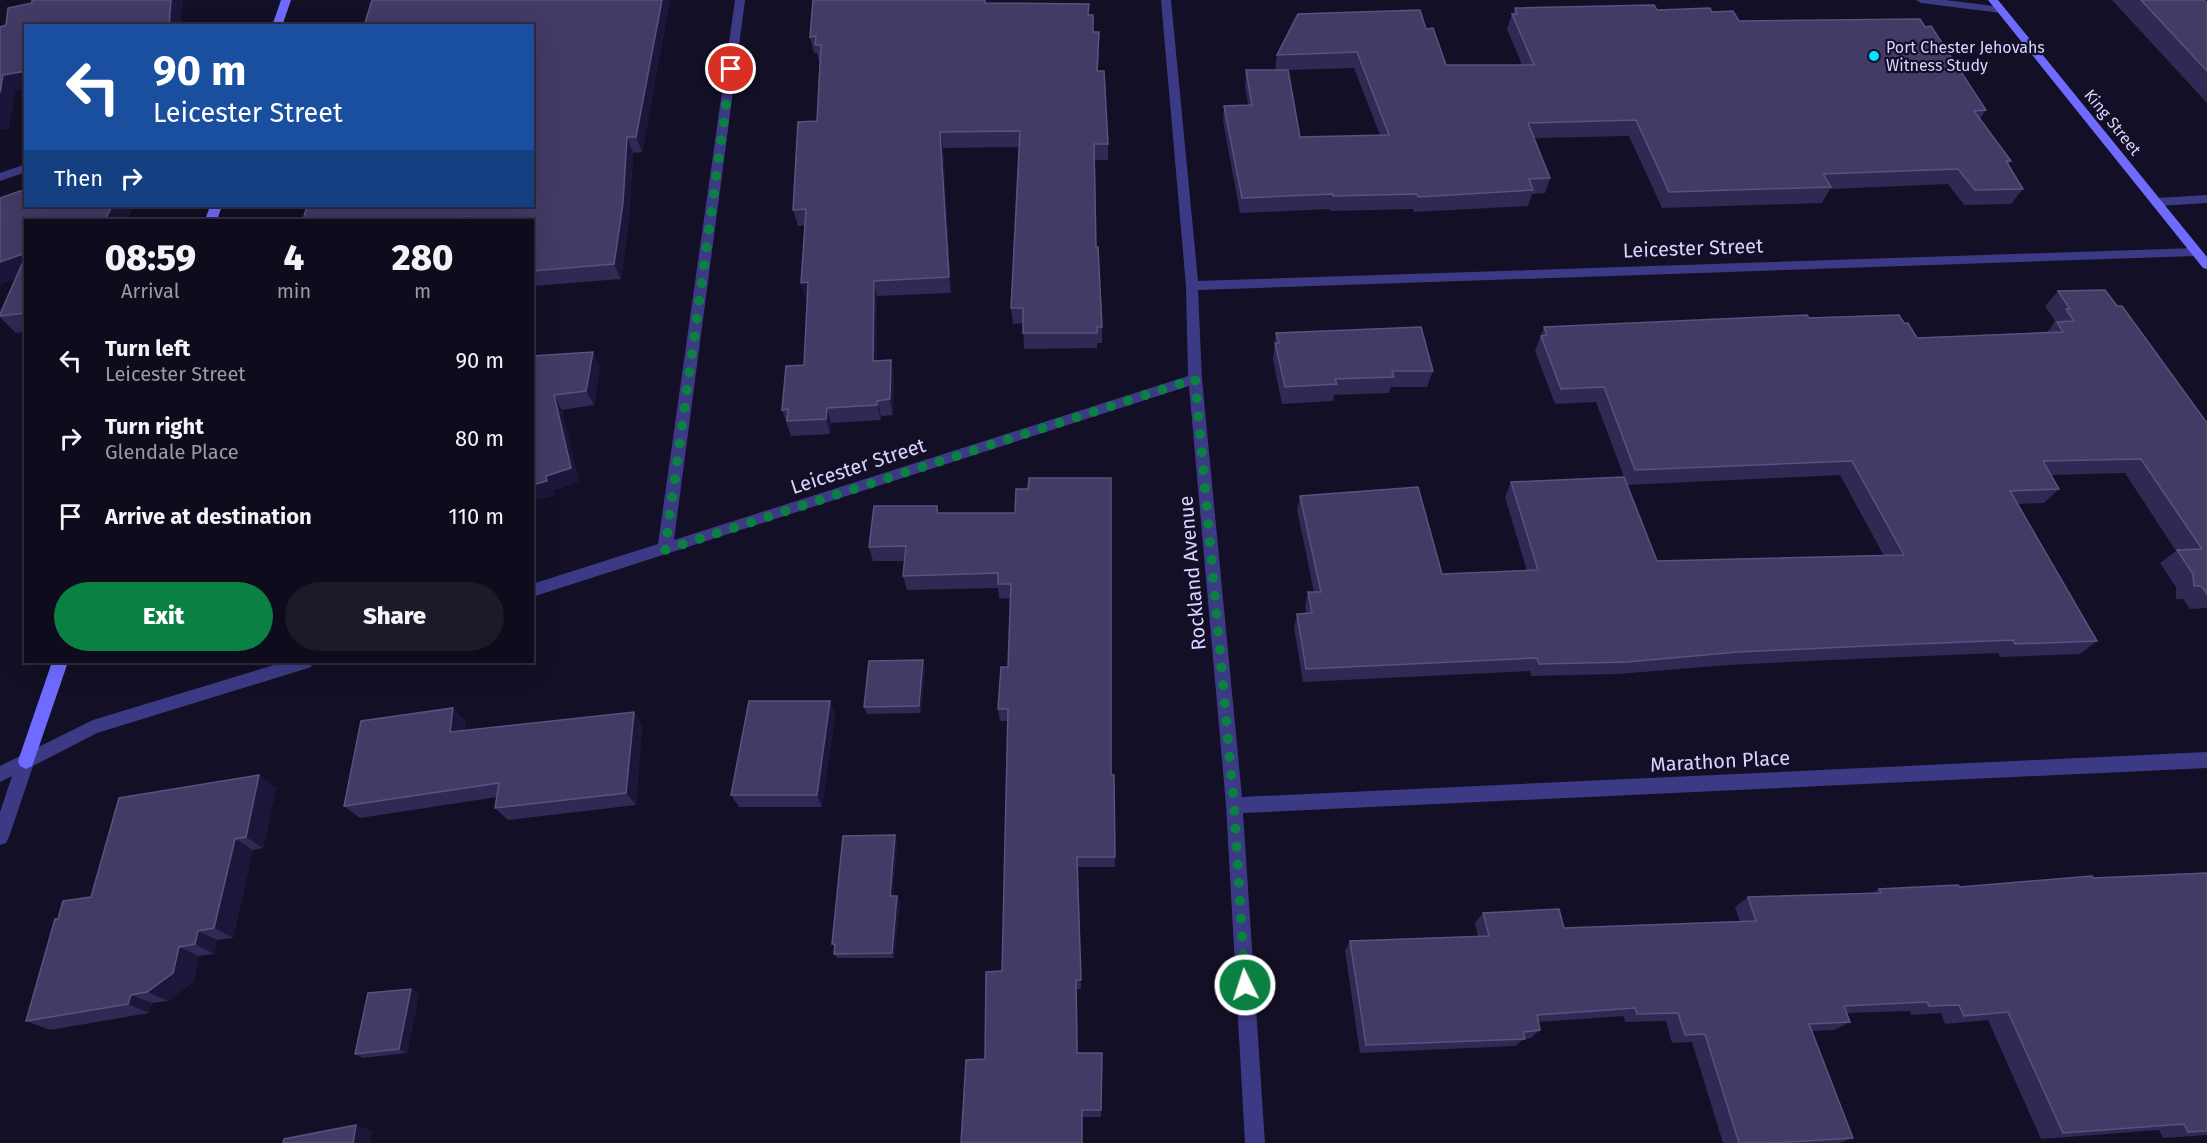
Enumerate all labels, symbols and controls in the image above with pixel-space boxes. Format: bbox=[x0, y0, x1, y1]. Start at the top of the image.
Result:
place label: Port Chester Jehovahs Witness Study bbox=[1886, 38, 2045, 75]
pin bbox=[705, 43, 756, 94]
text: 90 m bbox=[153, 46, 247, 96]
icon: left bbox=[54, 48, 132, 126]
marker: Port Chester Jehovahs Witness Study bbox=[1867, 49, 1881, 63]
icon: arrive bbox=[714, 52, 747, 85]
street label: King Street bbox=[2080, 86, 2145, 159]
text: Leicester Street bbox=[153, 97, 343, 129]
icon: right bbox=[115, 162, 148, 195]
text: Then bbox=[54, 165, 103, 192]
street label: Leicester Street bbox=[1622, 234, 1764, 262]
text: 08:59 bbox=[105, 236, 196, 280]
text: 4 bbox=[284, 236, 304, 280]
text: 280 bbox=[392, 236, 453, 280]
text: Arrival bbox=[121, 279, 180, 303]
text: min bbox=[277, 279, 311, 303]
text: m bbox=[414, 279, 431, 303]
text: Turn left bbox=[105, 335, 190, 362]
icon: left bbox=[54, 344, 87, 377]
text: 90 m bbox=[455, 347, 504, 374]
text: Leicester Street bbox=[105, 362, 246, 386]
text: Turn right bbox=[105, 413, 204, 440]
icon: right bbox=[54, 422, 87, 455]
text: 80 m bbox=[455, 425, 504, 452]
street label: Leicester Street bbox=[787, 433, 929, 499]
text: Glendale Place bbox=[105, 440, 239, 464]
street label: Rockland Avenue bbox=[1173, 495, 1211, 651]
icon: arrive bbox=[54, 500, 87, 533]
text: Arrive at destination bbox=[105, 503, 312, 530]
text: 110 m bbox=[448, 503, 504, 530]
button: Exit bbox=[54, 582, 273, 651]
button: Share bbox=[285, 582, 504, 651]
street label: Marathon Place bbox=[1649, 745, 1791, 777]
position arrow bbox=[1213, 953, 1277, 1017]

